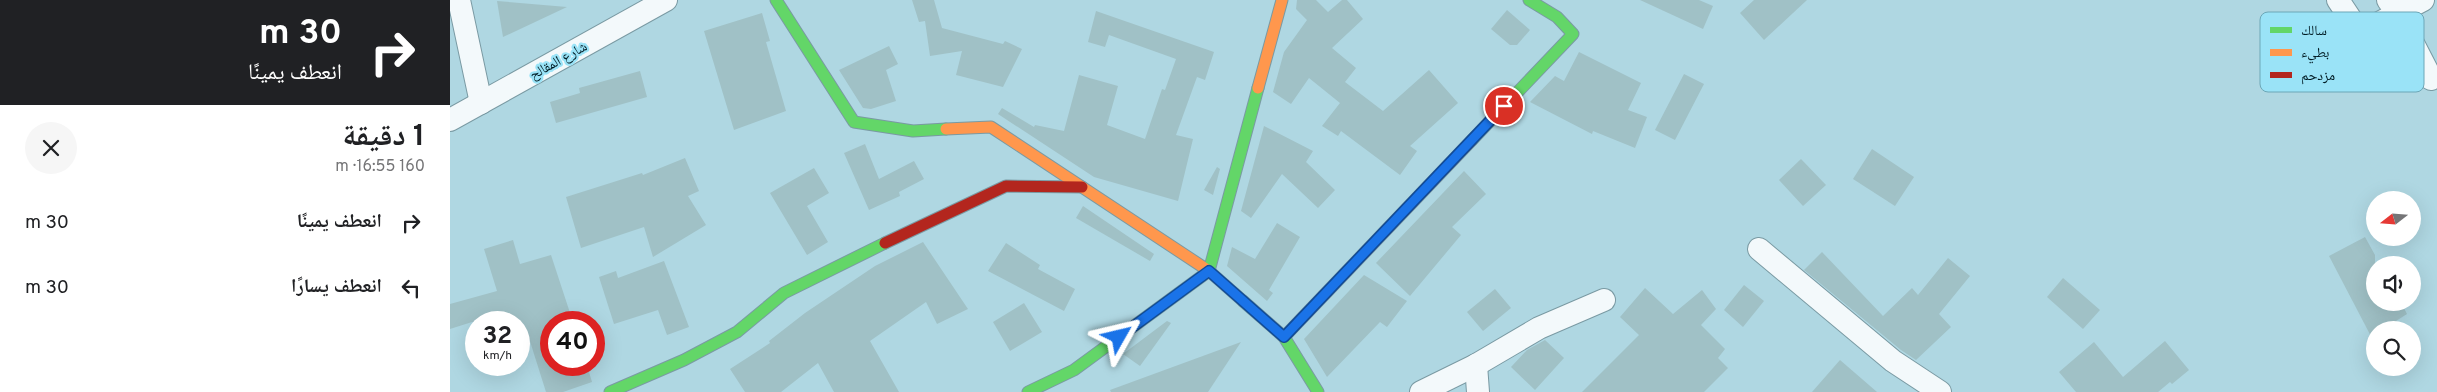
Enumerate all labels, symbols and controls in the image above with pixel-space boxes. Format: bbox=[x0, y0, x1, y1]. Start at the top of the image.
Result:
text: 30 m bbox=[259, 12, 342, 56]
legend bbox=[2260, 12, 2424, 92]
icon: right bbox=[360, 20, 425, 85]
text: سالك bbox=[2301, 23, 2327, 40]
street label: شارع المقالح bbox=[527, 39, 591, 84]
text: بطيء bbox=[2301, 45, 2330, 64]
text: انعطف يمينًا bbox=[248, 60, 342, 87]
text: مزدحم bbox=[2301, 68, 2335, 85]
pin bbox=[1483, 85, 1525, 127]
icon: arrive bbox=[1490, 92, 1518, 120]
text: 1 دقيقة bbox=[342, 119, 425, 156]
button: close bbox=[25, 122, 77, 174]
text: 160 m · 16:55 bbox=[335, 157, 425, 177]
north arrow bbox=[2366, 191, 2421, 246]
map controls bbox=[2366, 191, 2421, 376]
icon: right bbox=[397, 209, 425, 237]
text: انعطف يمينًا bbox=[297, 210, 382, 234]
text: 30 m bbox=[25, 211, 69, 235]
button: sound bbox=[2366, 256, 2421, 311]
icon: left bbox=[397, 274, 425, 302]
text: انعطف يسارًا bbox=[291, 275, 382, 299]
text: 30 m bbox=[25, 276, 69, 300]
position arrow bbox=[1092, 310, 1144, 362]
speed limit sign: 40 bbox=[540, 311, 605, 376]
text: 32 bbox=[483, 321, 512, 353]
button: search bbox=[2366, 321, 2421, 376]
text: km/h bbox=[483, 348, 512, 364]

